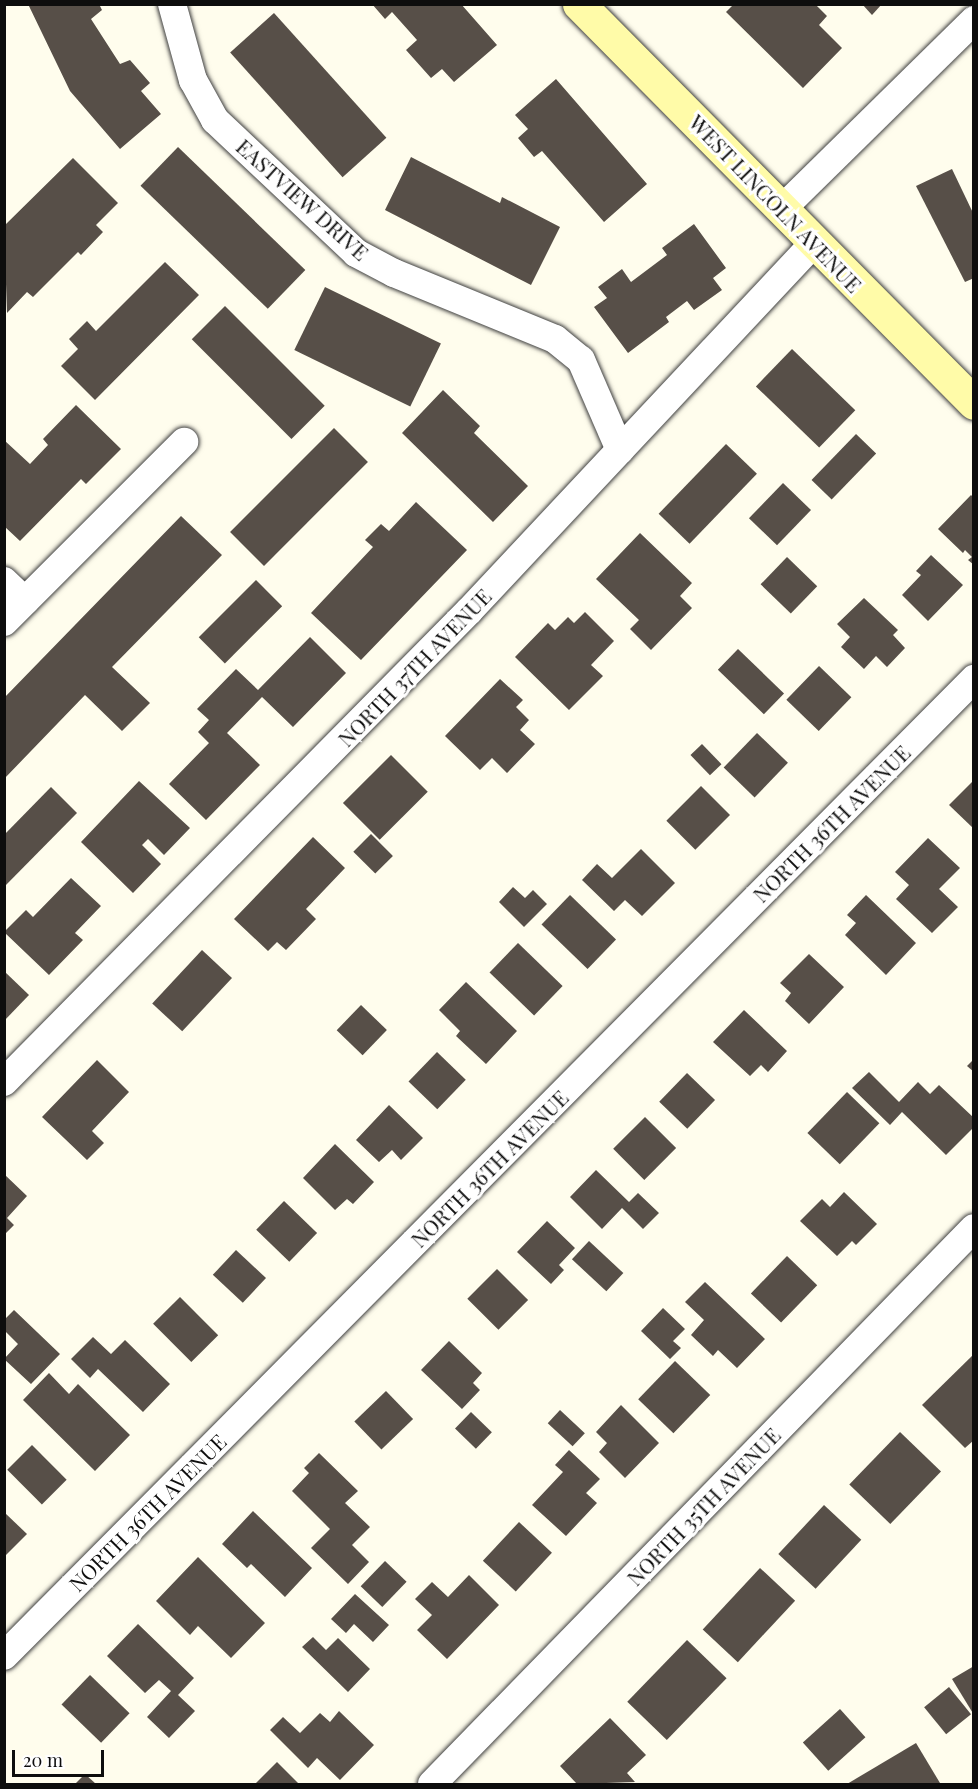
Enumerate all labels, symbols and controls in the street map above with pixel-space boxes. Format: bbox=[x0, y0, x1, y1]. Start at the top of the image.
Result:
street label: WEST LINCOLN AVENUE bbox=[684, 109, 868, 297]
street label: EASTVIEW DRIVE bbox=[232, 133, 374, 265]
street label: NORTH 37TH AVENUE bbox=[332, 583, 496, 751]
street label: NORTH 36TH AVENUE bbox=[747, 739, 915, 907]
street label: NORTH 36TH AVENUE bbox=[405, 1084, 573, 1252]
street label: NORTH 35TH AVENUE bbox=[621, 1422, 785, 1590]
street label: NORTH 36TH AVENUE bbox=[63, 1428, 231, 1596]
scale bar bbox=[15, 1738, 106, 1776]
text: 20 m bbox=[23, 1748, 63, 1772]

